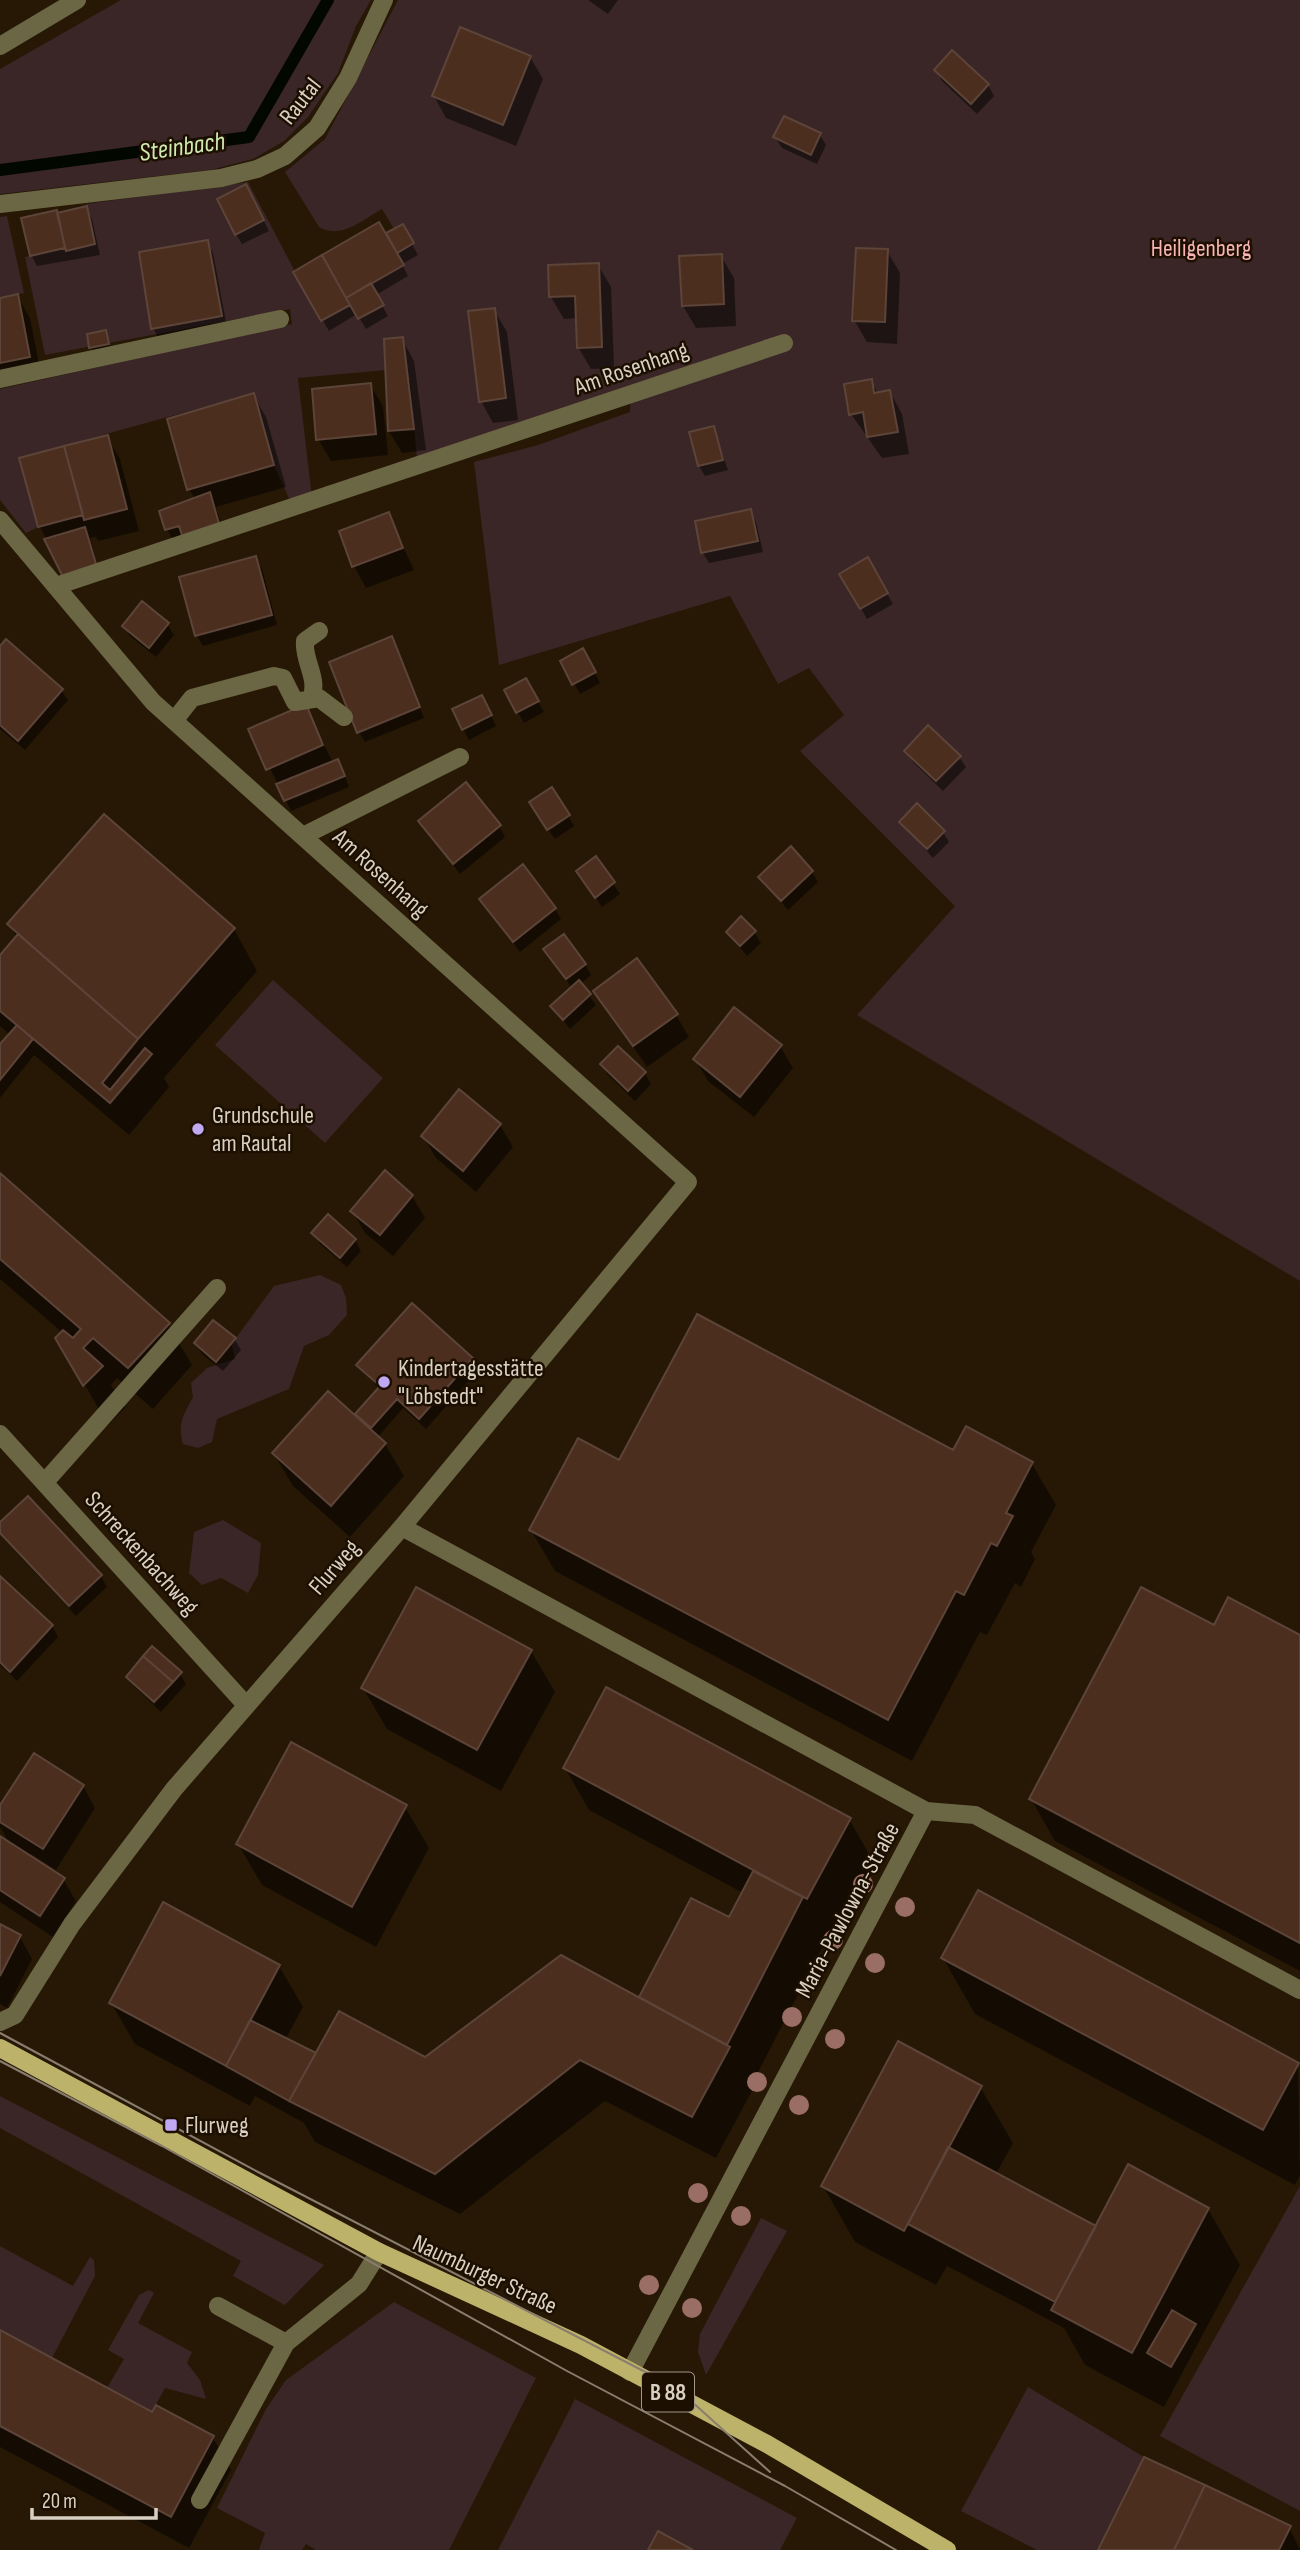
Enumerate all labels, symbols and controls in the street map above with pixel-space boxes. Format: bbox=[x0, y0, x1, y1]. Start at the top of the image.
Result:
street label: Rautal bbox=[273, 72, 328, 130]
water label: Steinbach bbox=[137, 126, 227, 169]
park label: Heiligenberg bbox=[1151, 234, 1251, 263]
street label: Am Rosenhang bbox=[569, 335, 692, 402]
street label: Am Rosenhang bbox=[326, 822, 434, 924]
place label: Grundschule am Rautal bbox=[212, 1101, 314, 1158]
marker: Grundschule am Rautal bbox=[190, 1121, 206, 1137]
place label: Kindertagesstätte "Löbstedt" bbox=[398, 1354, 544, 1411]
marker: Kindertagesstätte "Löbstedt" bbox=[376, 1374, 392, 1390]
street label: Schreckenbachweg bbox=[79, 1486, 205, 1621]
street label: Flurweg bbox=[303, 1534, 366, 1601]
street label: Maria-Pawlowna-Straße bbox=[789, 1818, 906, 2003]
place label: Flurweg bbox=[185, 2111, 248, 2140]
marker: Flurweg bbox=[163, 2117, 179, 2133]
street label: Naumburger Straße bbox=[408, 2228, 562, 2321]
road number: B 88 bbox=[642, 2372, 694, 2412]
scale bar bbox=[32, 2476, 156, 2520]
text: 20 m bbox=[42, 2489, 77, 2514]

